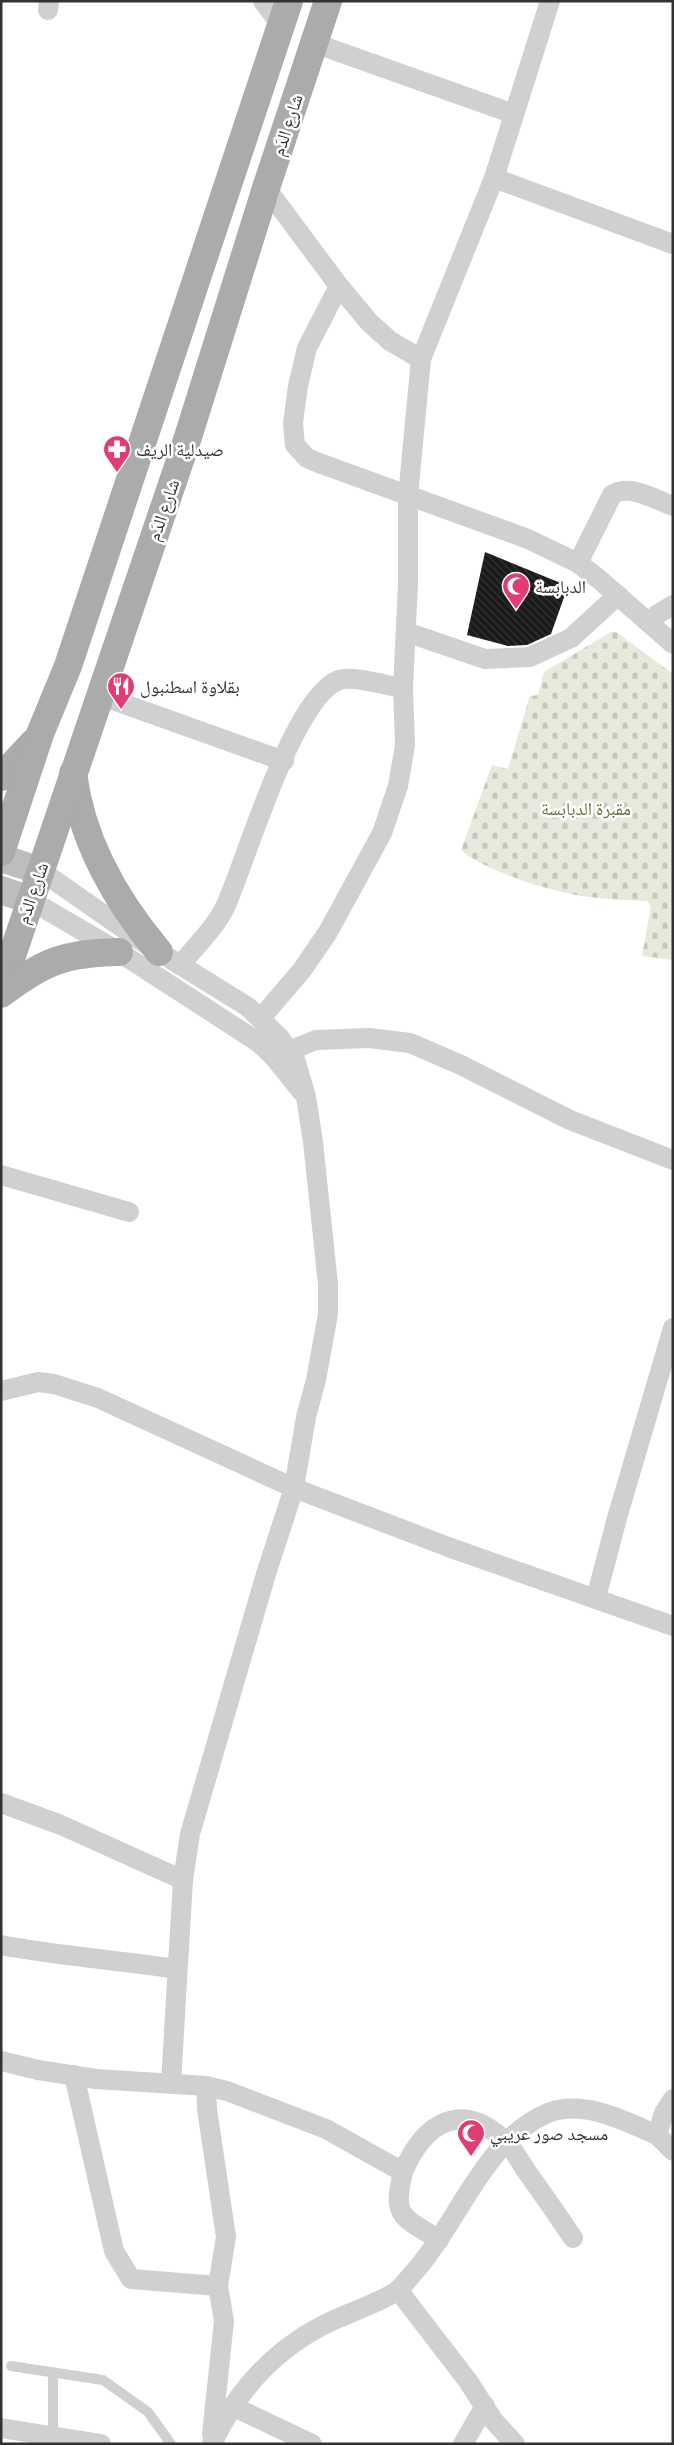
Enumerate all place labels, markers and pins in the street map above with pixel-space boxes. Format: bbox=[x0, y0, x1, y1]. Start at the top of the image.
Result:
pharmacy icon: صيدلية الريف bbox=[102, 434, 132, 473]
place label: صيدلية الريف bbox=[136, 436, 224, 463]
mosque icon: الدبابسة bbox=[501, 571, 531, 610]
place label: الدبابسة bbox=[535, 573, 586, 600]
restaurant icon: بقلاوة اسطنبول bbox=[106, 671, 136, 710]
place label: بقلاوة اسطنبول bbox=[140, 673, 240, 700]
mosque icon: مسجد صور عريبي bbox=[456, 2118, 486, 2157]
place label: مسجد صور عريبي bbox=[490, 2120, 608, 2148]

